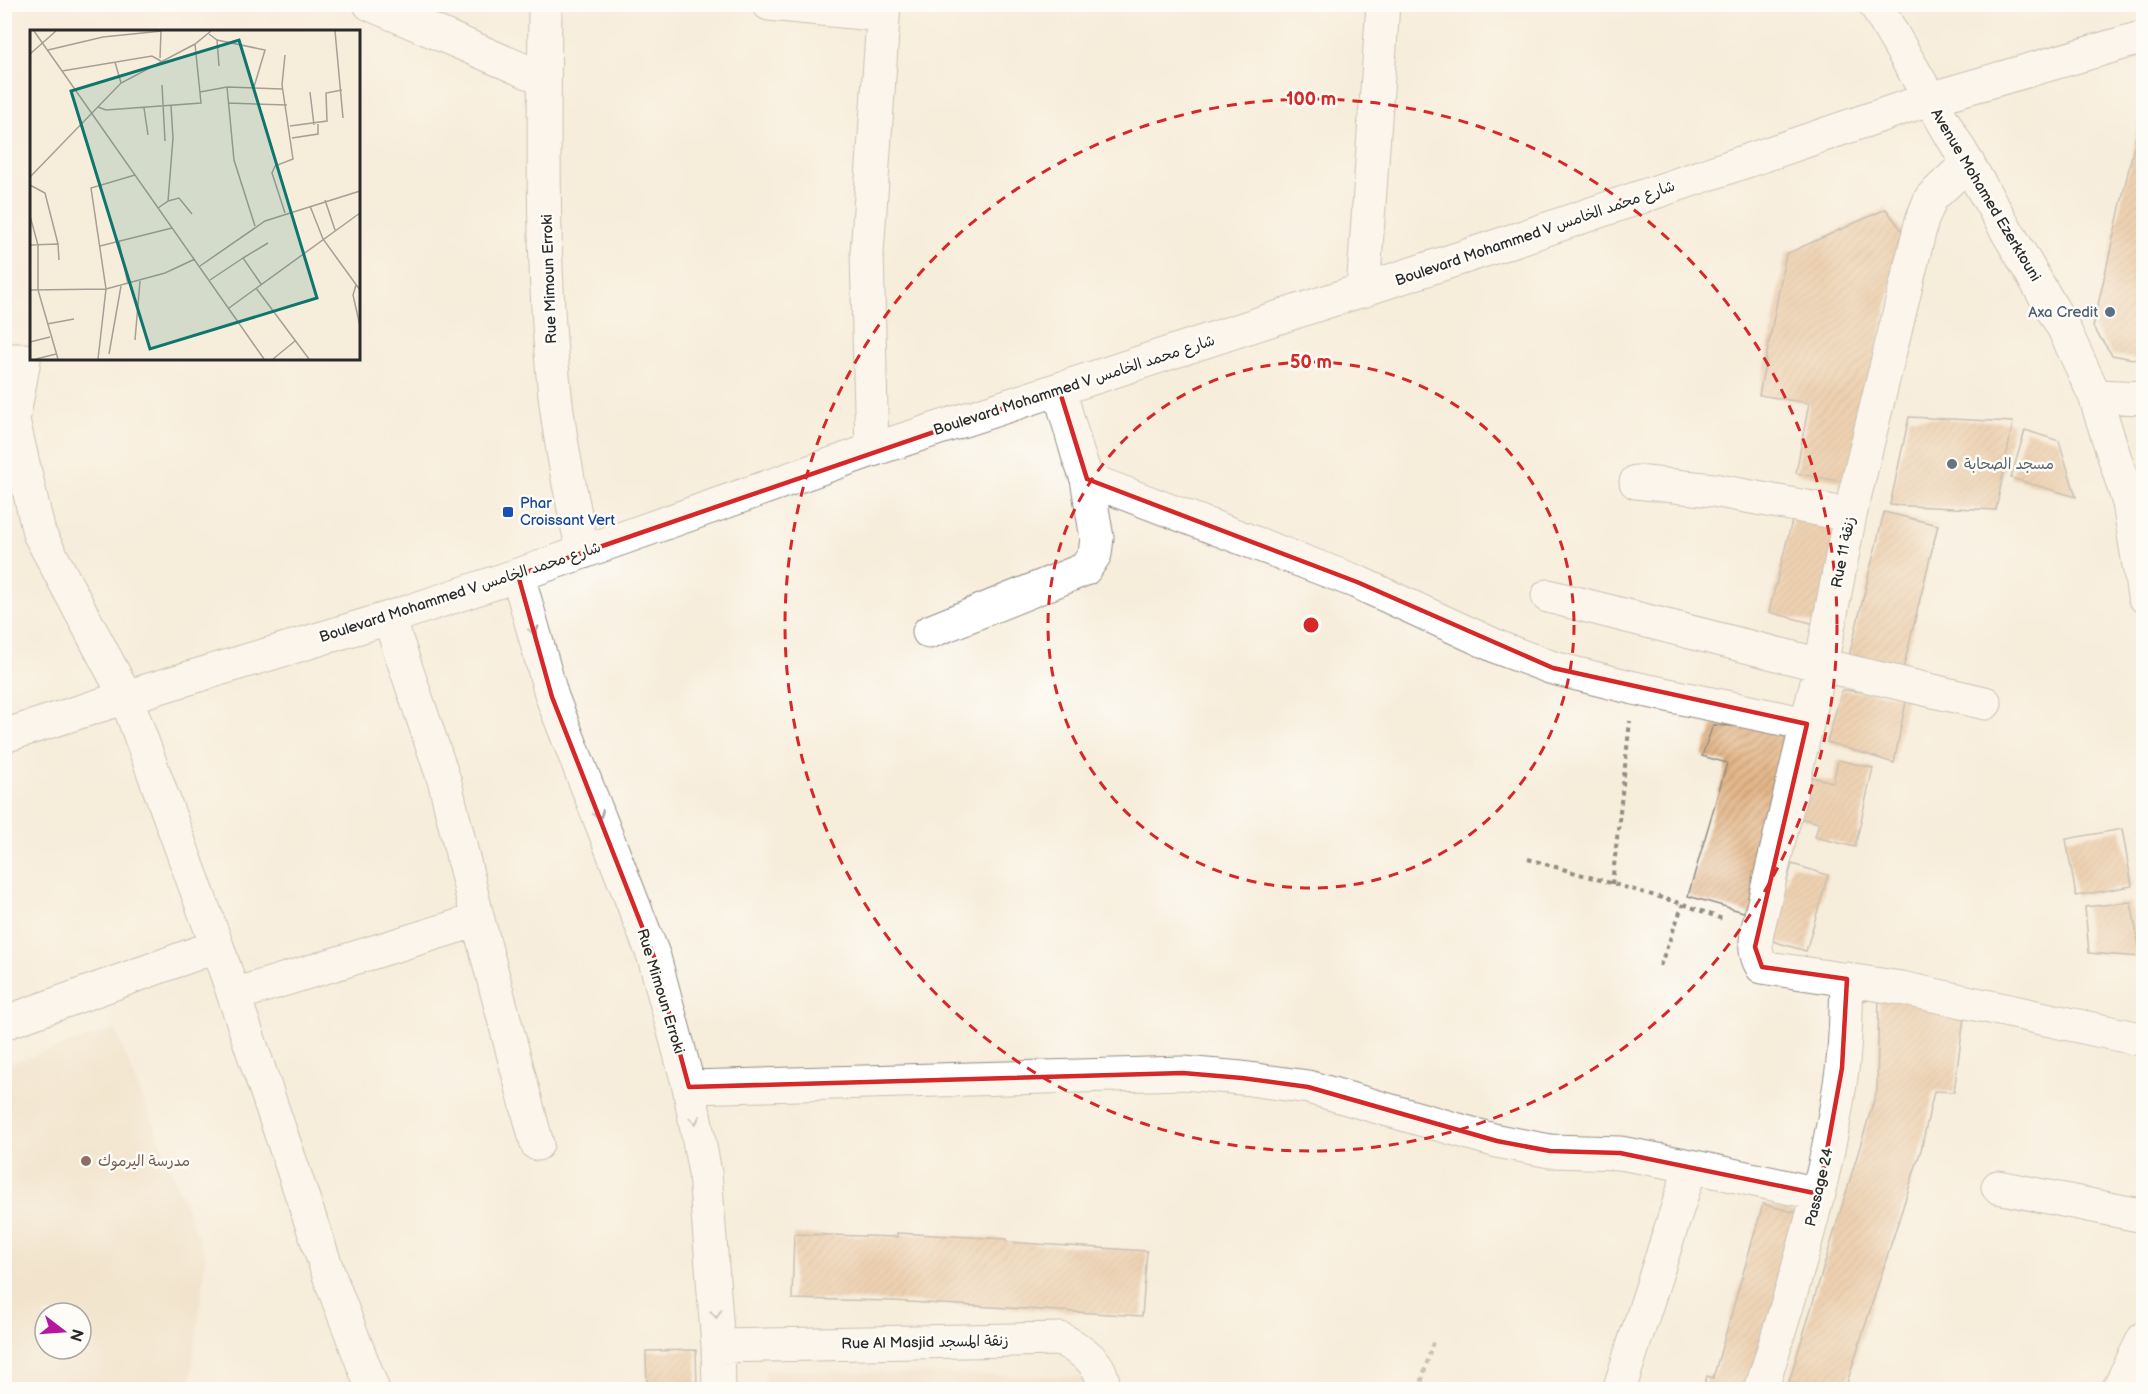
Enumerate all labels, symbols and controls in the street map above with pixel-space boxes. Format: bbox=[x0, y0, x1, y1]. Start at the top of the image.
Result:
inset map bbox=[30, 30, 360, 360]
text: 100 m bbox=[1286, 89, 1336, 110]
street label: Avenue Mohamed Ezerktouni bbox=[1926, 105, 2045, 285]
street label: Boulevard Mohammed V شارع محمد الخامس bbox=[1393, 176, 1678, 290]
street label: Rue Mimoun Erroki bbox=[538, 214, 561, 344]
place label: Axa Credit bbox=[2028, 303, 2098, 322]
marker: Axa Credit bbox=[2103, 305, 2117, 319]
street label: Boulevard Mohammed V شارع محمد الخامس bbox=[931, 331, 1217, 440]
text: 50 m bbox=[1290, 352, 1332, 373]
place label: مسجد الصحابة bbox=[1964, 455, 2054, 474]
marker: مسجد الصحابة bbox=[1945, 457, 1959, 471]
place label: Phar Croissant Vert bbox=[520, 494, 615, 530]
marker: Phar Croissant Vert bbox=[501, 505, 515, 519]
street label: Rue 11 زنقة bbox=[1827, 515, 1860, 589]
street label: Boulevard Mohammed V شارع محمد الخامس bbox=[317, 538, 603, 647]
centre of rings bbox=[1301, 615, 1321, 635]
one-way arrow bbox=[527, 625, 539, 636]
one-way arrow bbox=[591, 809, 604, 820]
street label: Rue Mimoun Erroki bbox=[632, 926, 689, 1056]
one-way arrow bbox=[688, 1115, 701, 1125]
street label: Passage 24 bbox=[1801, 1146, 1838, 1228]
place label: مدرسة اليرموك bbox=[98, 1152, 190, 1171]
marker: مدرسة اليرموك bbox=[79, 1154, 93, 1168]
north arrow bbox=[33, 1301, 93, 1361]
one-way arrow bbox=[709, 1309, 722, 1318]
text: N bbox=[65, 1326, 87, 1343]
street label: Rue Al Masjid زنقة المسجد bbox=[841, 1332, 1009, 1353]

